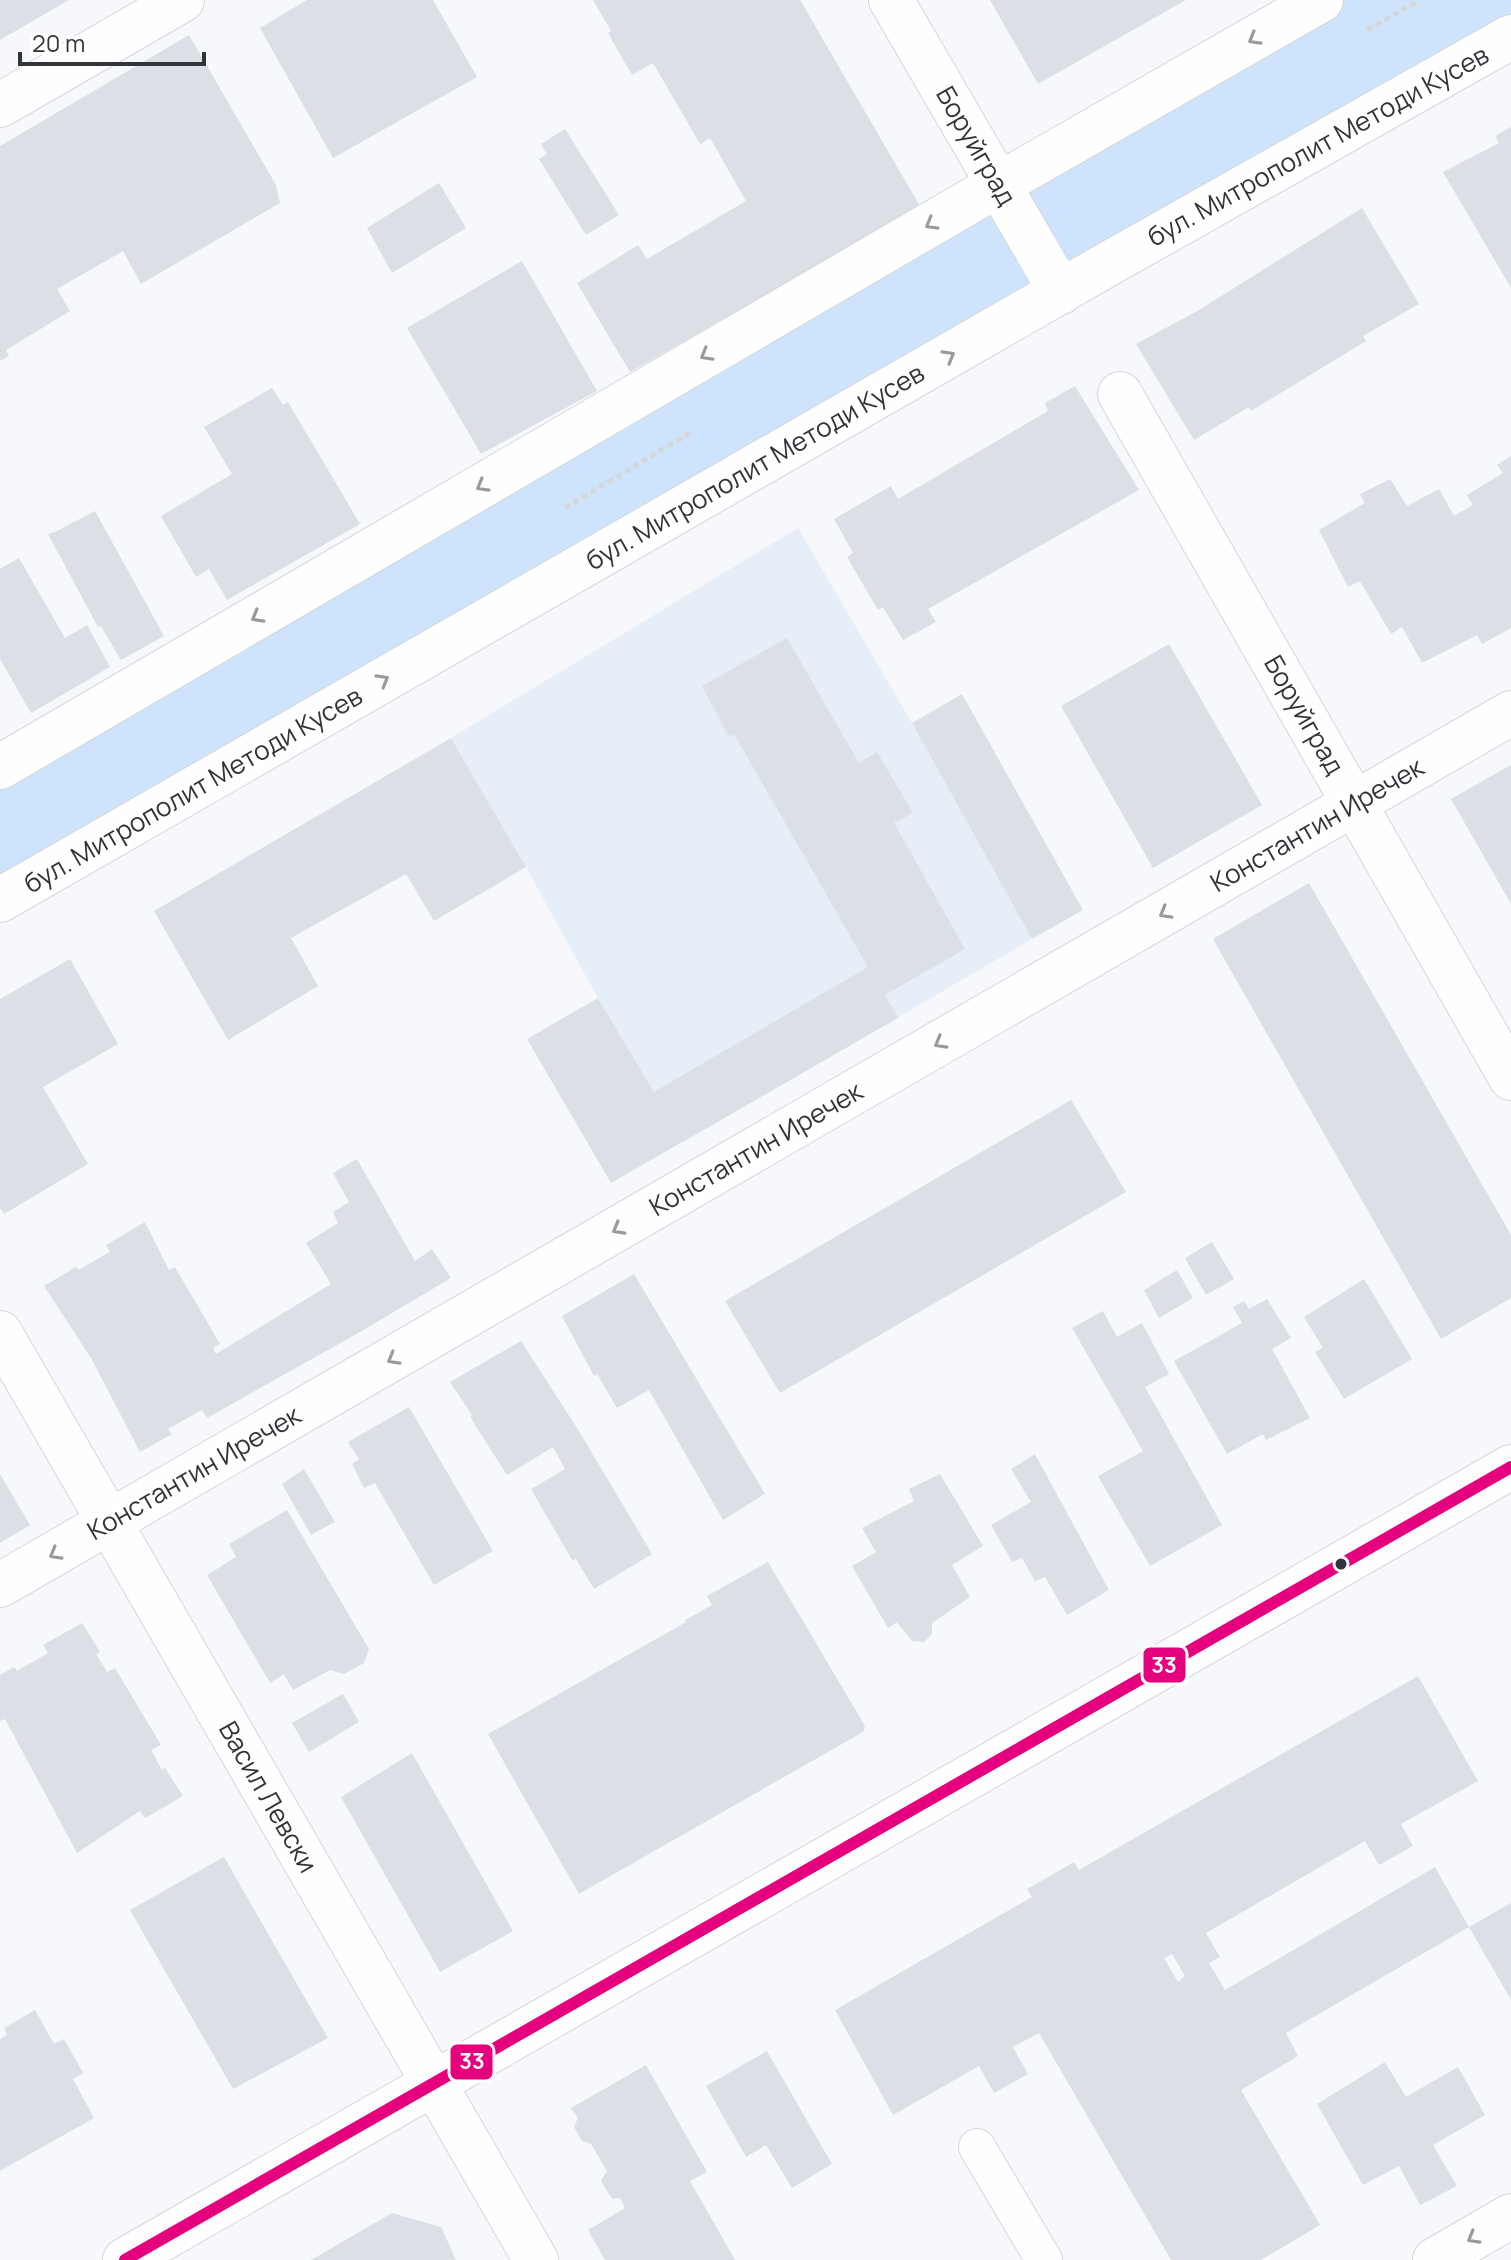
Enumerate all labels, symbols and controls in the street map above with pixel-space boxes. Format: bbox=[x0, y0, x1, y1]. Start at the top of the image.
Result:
scale bar bbox=[20, 16, 204, 66]
text: 20 m bbox=[32, 26, 85, 59]
one-way arrow bbox=[1248, 29, 1263, 45]
street label: бул. Митрополит Методи Кусев bbox=[1140, 36, 1495, 254]
street label: Боруйград bbox=[928, 79, 1025, 212]
one-way arrow bbox=[925, 214, 940, 230]
one-way arrow bbox=[700, 345, 715, 361]
one-way arrow bbox=[940, 350, 955, 366]
street label: бул. Митрополит Методи Кусев bbox=[579, 354, 930, 578]
one-way arrow bbox=[476, 476, 491, 492]
one-way arrow bbox=[251, 607, 266, 623]
street label: Боруйград bbox=[1256, 648, 1353, 781]
one-way arrow bbox=[375, 675, 389, 690]
street label: бул. Митрополит Методи Кусев bbox=[17, 677, 368, 901]
street label: Константин Иречек bbox=[1203, 748, 1431, 900]
one-way arrow bbox=[1159, 903, 1174, 919]
one-way arrow bbox=[934, 1033, 949, 1049]
street label: Константин Иречек bbox=[642, 1072, 870, 1224]
one-way arrow bbox=[612, 1219, 627, 1235]
one-way arrow bbox=[387, 1349, 402, 1365]
street label: Константин Иречек bbox=[80, 1396, 308, 1548]
one-way arrow bbox=[49, 1544, 64, 1560]
unlabelled marker bbox=[1333, 1556, 1349, 1572]
line badge: 33 bbox=[1142, 1646, 1187, 1684]
text: 33 bbox=[1151, 1650, 1177, 1680]
street label: Васил Левски bbox=[211, 1714, 327, 1879]
line badge: 33 bbox=[449, 2043, 494, 2081]
text: 33 bbox=[459, 2046, 485, 2076]
one-way arrow bbox=[1467, 2228, 1482, 2244]

